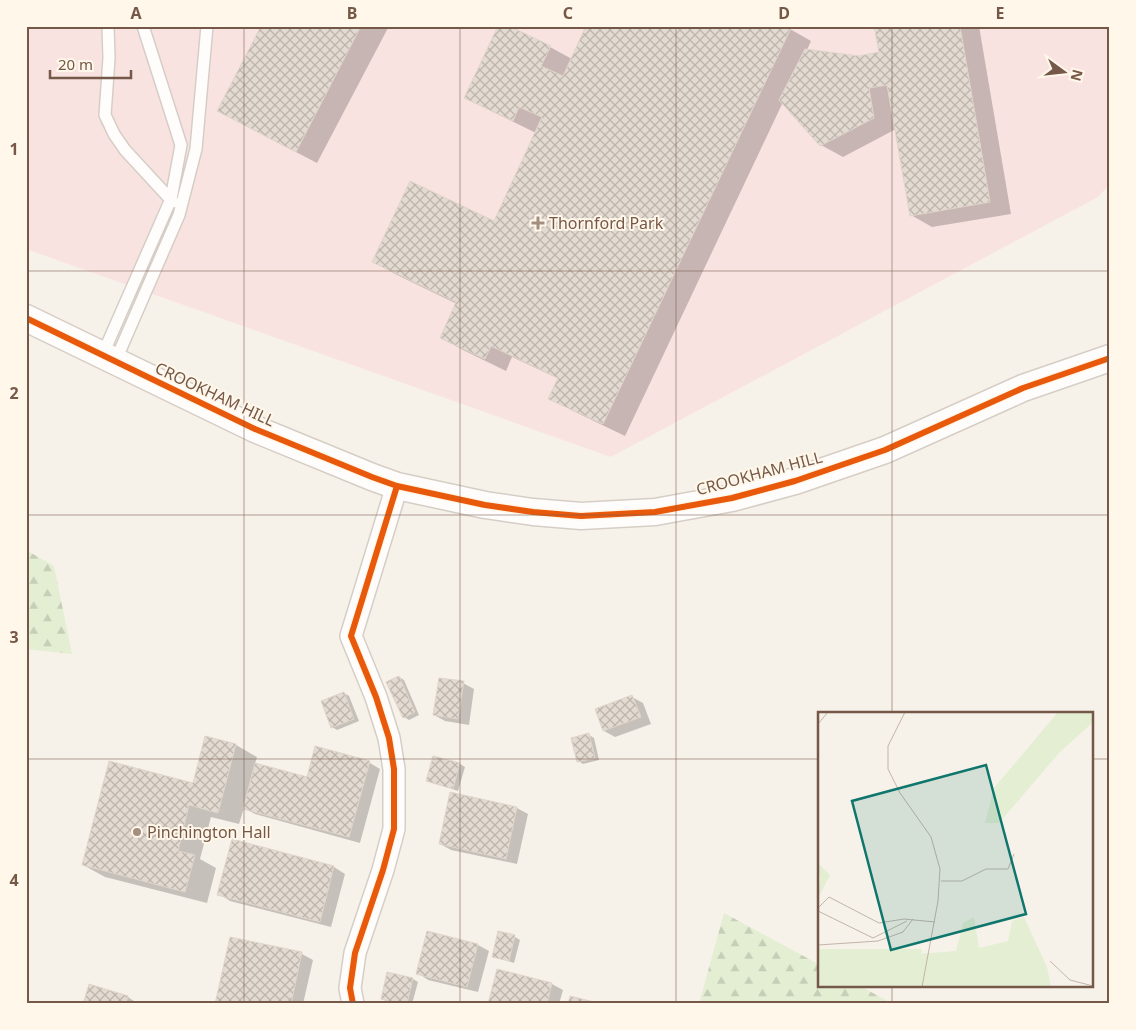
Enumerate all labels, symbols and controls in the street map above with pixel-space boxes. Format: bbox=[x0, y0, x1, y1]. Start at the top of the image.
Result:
text: A bbox=[130, 2, 142, 24]
text: B bbox=[347, 2, 357, 24]
text: C bbox=[563, 2, 573, 24]
text: D bbox=[778, 2, 790, 24]
text: E bbox=[996, 2, 1005, 24]
scale bar bbox=[50, 48, 131, 80]
north arrow bbox=[1038, 48, 1088, 98]
text: 20 m bbox=[58, 54, 93, 74]
text: N bbox=[1066, 68, 1088, 83]
text: 1 bbox=[9, 138, 19, 160]
place label: Thornford Park bbox=[549, 212, 664, 234]
marker: Thornford Park bbox=[531, 216, 545, 230]
street label: CROOKHAM HILL bbox=[152, 357, 278, 431]
text: 2 bbox=[9, 382, 19, 404]
street label: CROOKHAM HILL bbox=[693, 446, 825, 500]
text: 3 bbox=[9, 626, 19, 648]
inset map bbox=[818, 712, 1094, 988]
place label: Pinchington Hall bbox=[147, 821, 271, 843]
marker: Pinchington Hall bbox=[131, 826, 143, 838]
text: 4 bbox=[9, 869, 19, 891]

